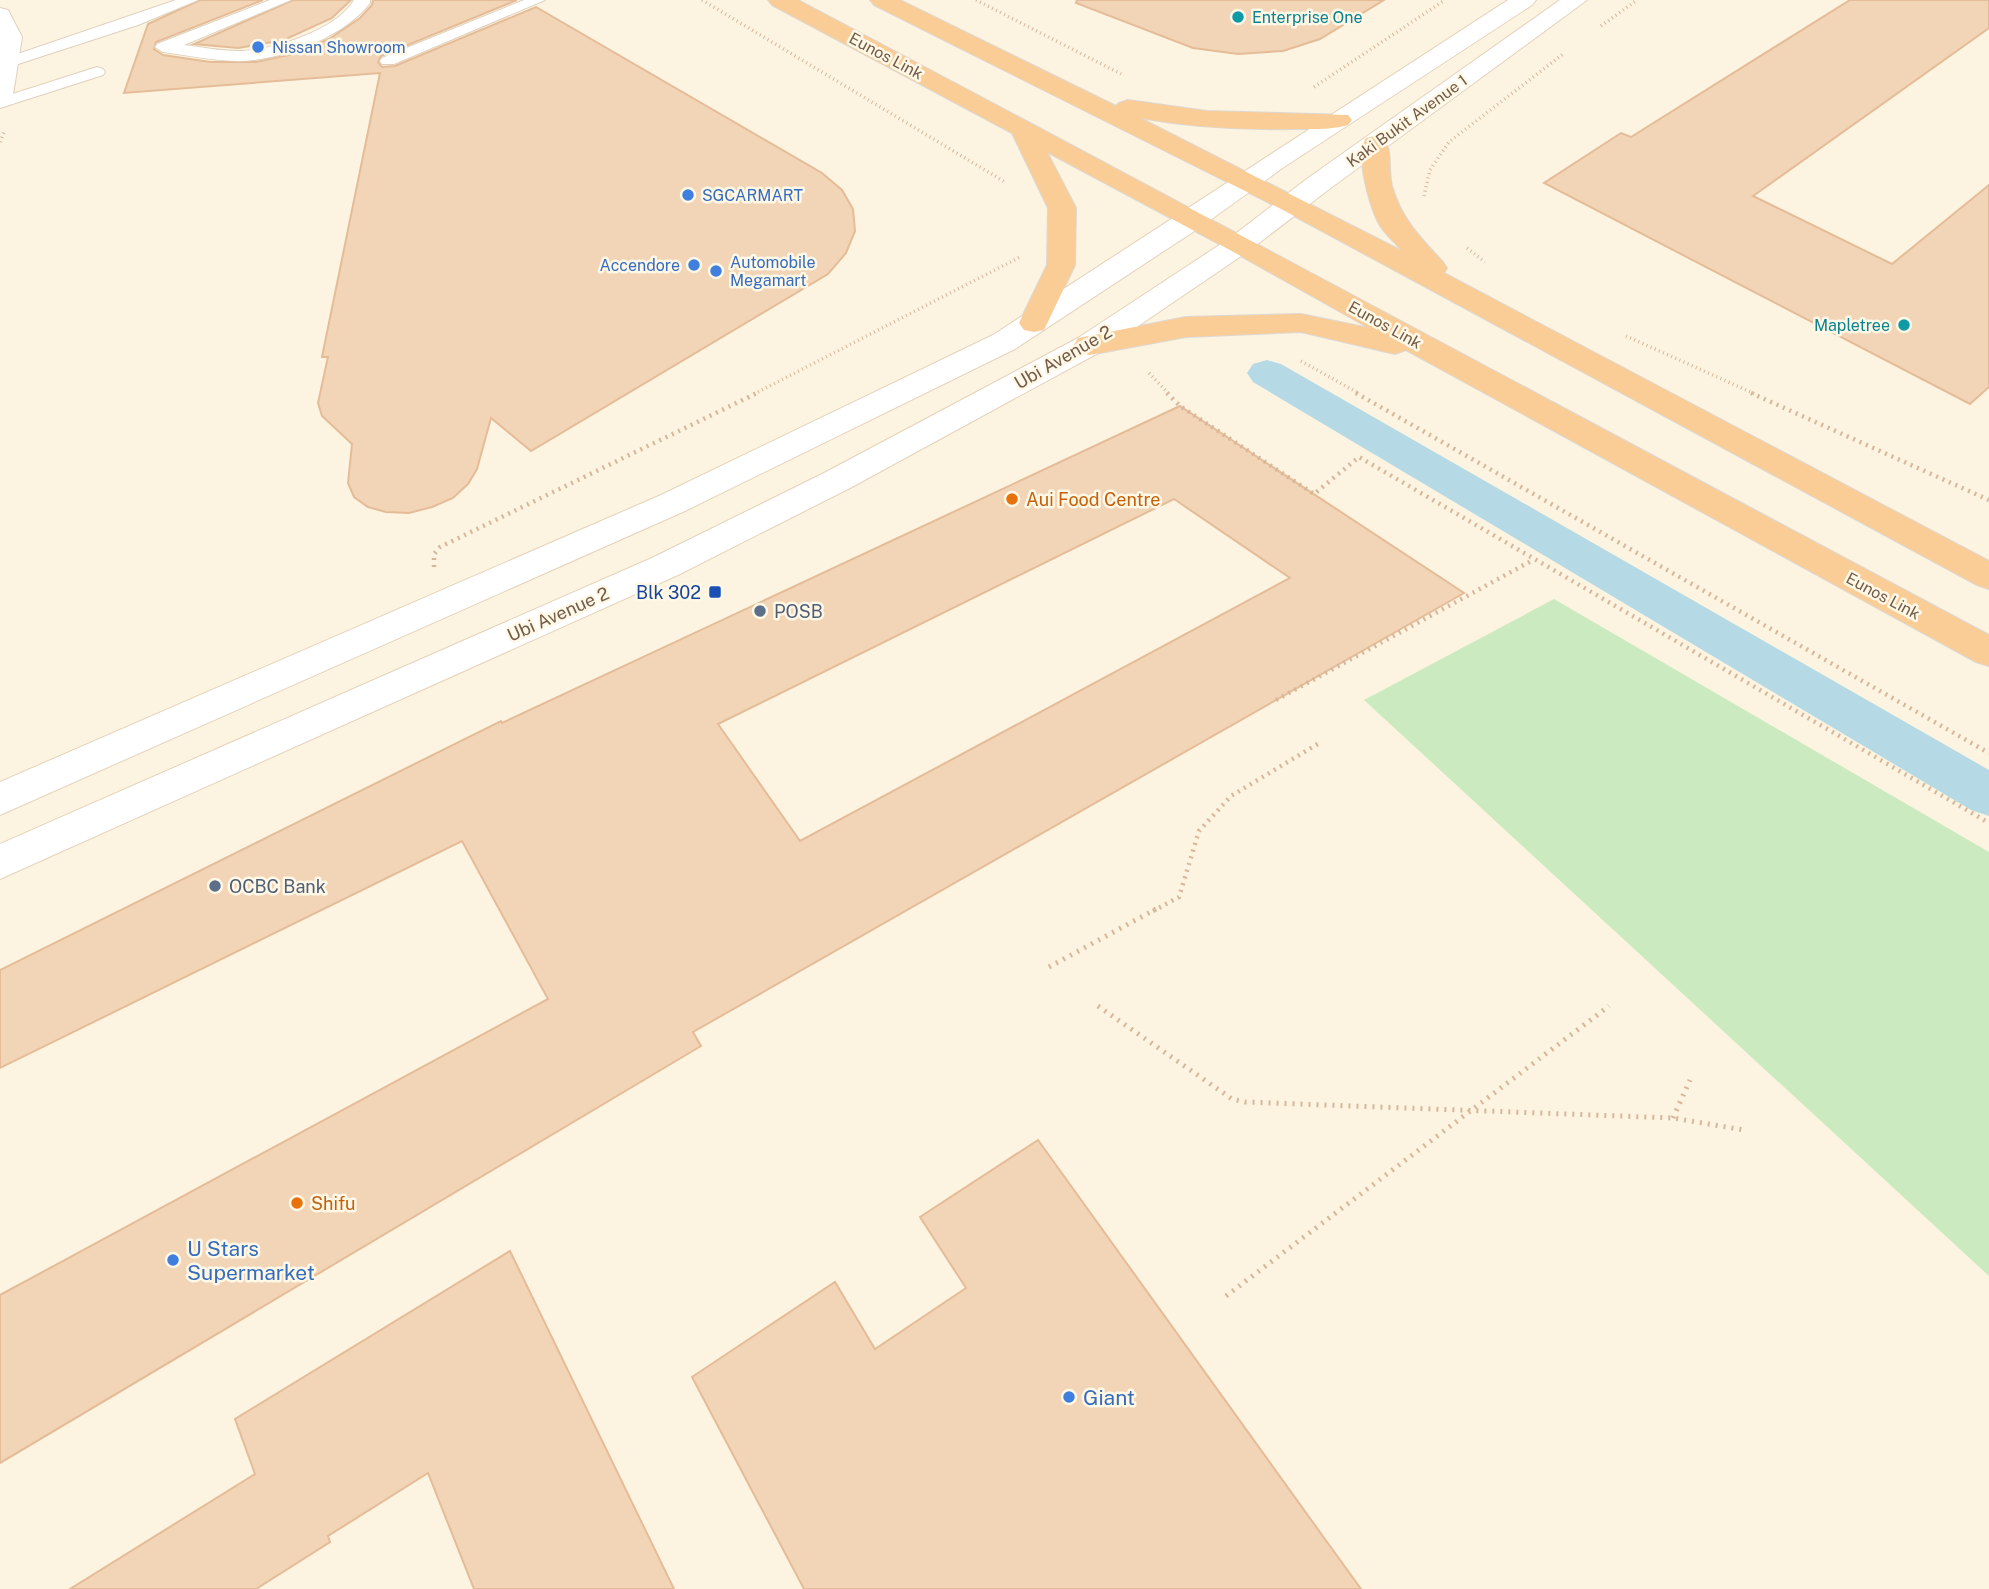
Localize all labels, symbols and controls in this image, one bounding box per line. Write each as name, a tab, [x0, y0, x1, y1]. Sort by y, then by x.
place label: Enterprise One	[1252, 8, 1363, 27]
marker: Enterprise One	[1230, 9, 1246, 25]
street label: Eunos Link	[846, 29, 926, 83]
place label: Nissan Showroom	[272, 38, 406, 57]
marker: Nissan Showroom	[250, 39, 266, 55]
street label: Kaki Bukit Avenue 1	[1343, 71, 1471, 171]
place label: SGCARMART	[702, 186, 803, 205]
marker: SGCARMART	[680, 187, 696, 203]
place label: Automobile Megamart	[730, 253, 816, 290]
place label: Accendore	[599, 256, 680, 275]
marker: Accendore	[686, 257, 702, 273]
marker: Automobile Megamart	[708, 263, 724, 279]
street label: Eunos Link	[1345, 297, 1425, 353]
place label: Mapletree	[1814, 316, 1890, 335]
marker: Mapletree	[1896, 317, 1912, 333]
street label: Ubi Avenue 2	[1011, 321, 1115, 393]
place label: Aui Food Centre	[1026, 489, 1161, 510]
marker: Aui Food Centre	[1004, 491, 1020, 507]
street label: Eunos Link	[1843, 569, 1923, 623]
street label: Ubi Avenue 2	[504, 582, 612, 646]
place label: Blk 302	[636, 582, 701, 603]
marker: Blk 302	[707, 584, 723, 600]
place label: POSB	[774, 601, 823, 622]
marker: POSB	[752, 603, 768, 619]
place label: OCBC Bank	[229, 876, 326, 897]
marker: OCBC Bank	[207, 878, 223, 894]
place label: Shifu	[311, 1193, 355, 1214]
marker: Shifu	[289, 1195, 305, 1211]
place label: U Stars Supermarket	[187, 1236, 315, 1285]
marker: U Stars Supermarket	[165, 1252, 181, 1268]
place label: Giant	[1083, 1385, 1135, 1410]
marker: Giant	[1061, 1389, 1077, 1405]

